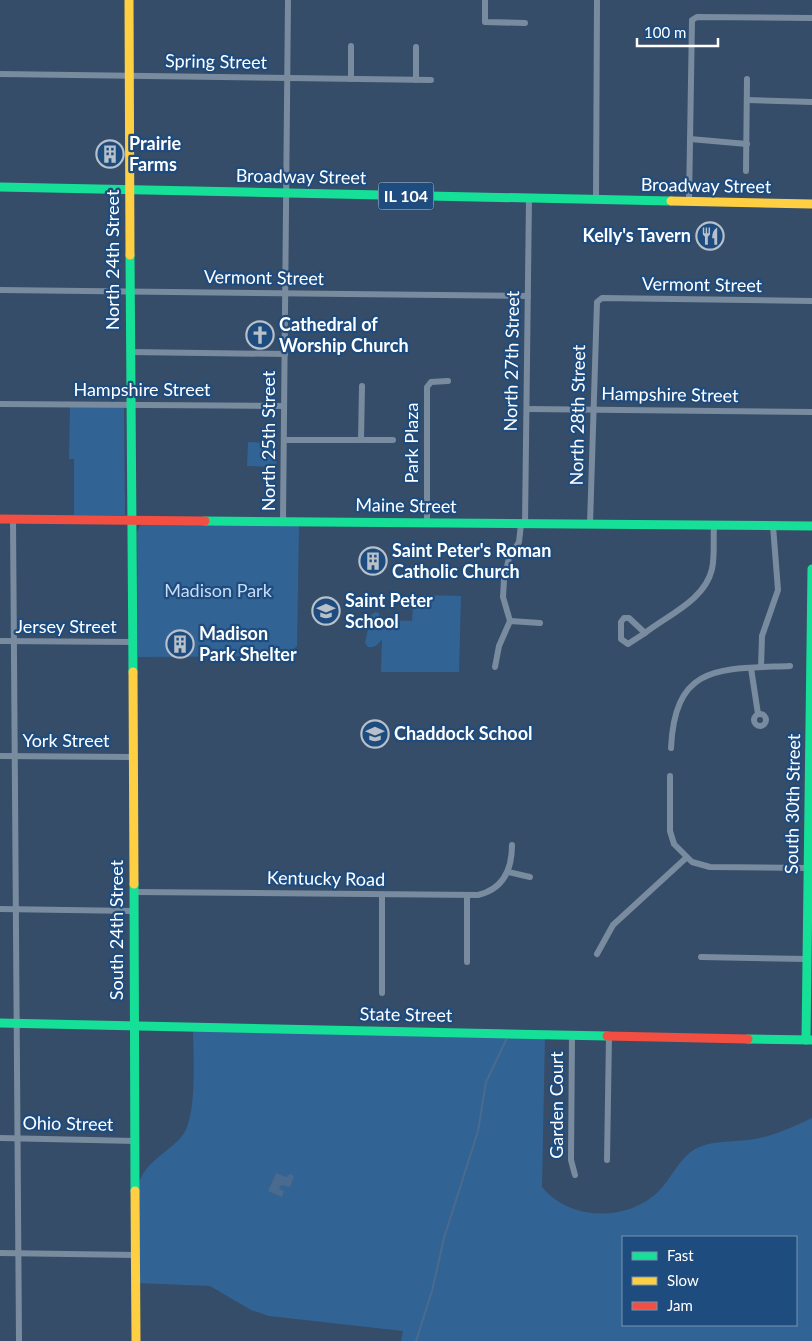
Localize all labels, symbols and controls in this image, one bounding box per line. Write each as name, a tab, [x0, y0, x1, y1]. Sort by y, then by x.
scale bar	[637, 15, 718, 47]
text: 100 m	[644, 23, 686, 41]
street label: Spring Street	[165, 49, 268, 73]
place label: Prairie Farms	[129, 132, 182, 175]
building icon: Prairie Farms	[95, 139, 125, 169]
street label: Broadway Street	[236, 164, 367, 188]
street label: Broadway Street	[641, 173, 772, 197]
road number: IL 104	[378, 182, 434, 210]
street label: North 24th Street	[101, 189, 123, 330]
restaurant icon: Kelly's Tavern	[695, 221, 725, 251]
place label: Kelly's Tavern	[583, 224, 691, 246]
street label: Vermont Street	[204, 265, 325, 289]
street label: Vermont Street	[642, 272, 763, 296]
street label: North 27th Street	[499, 290, 523, 432]
place label: Cathedral of Worship Church	[279, 313, 409, 356]
church icon: Cathedral of Worship Church	[245, 320, 275, 350]
street label: North 28th Street	[565, 344, 589, 486]
street label: North 25th Street	[257, 370, 279, 511]
street label: Hampshire Street	[73, 378, 211, 400]
street label: Hampshire Street	[601, 382, 739, 406]
street label: Park Plaza	[400, 403, 422, 483]
street label: Maine Street	[355, 493, 457, 517]
place label: Saint Peter's Roman Catholic Church	[392, 539, 551, 582]
building icon: Saint Peter's Roman Catholic Church	[358, 546, 388, 576]
park label: Madison Park	[164, 579, 273, 601]
place label: Saint Peter School	[345, 589, 433, 632]
school or university icon: Saint Peter School	[311, 596, 341, 626]
street label: Jersey Street	[15, 615, 117, 637]
place label: Madison Park Shelter	[199, 622, 297, 665]
building icon: Madison Park Shelter	[165, 629, 195, 659]
school or university icon: Chaddock School	[360, 719, 390, 749]
place label: Chaddock School	[394, 722, 532, 744]
street label: York Street	[22, 729, 110, 751]
street label: South 30th Street	[780, 733, 804, 874]
street label: South 24th Street	[105, 859, 127, 1000]
street label: Kentucky Road	[267, 866, 385, 890]
street label: State Street	[360, 1002, 453, 1026]
street label: Garden Court	[545, 1051, 567, 1159]
street label: Ohio Street	[22, 1111, 114, 1135]
legend	[622, 1236, 797, 1326]
text: Fast	[667, 1246, 694, 1264]
text: Slow	[667, 1271, 699, 1289]
text: Jam	[667, 1296, 693, 1314]

